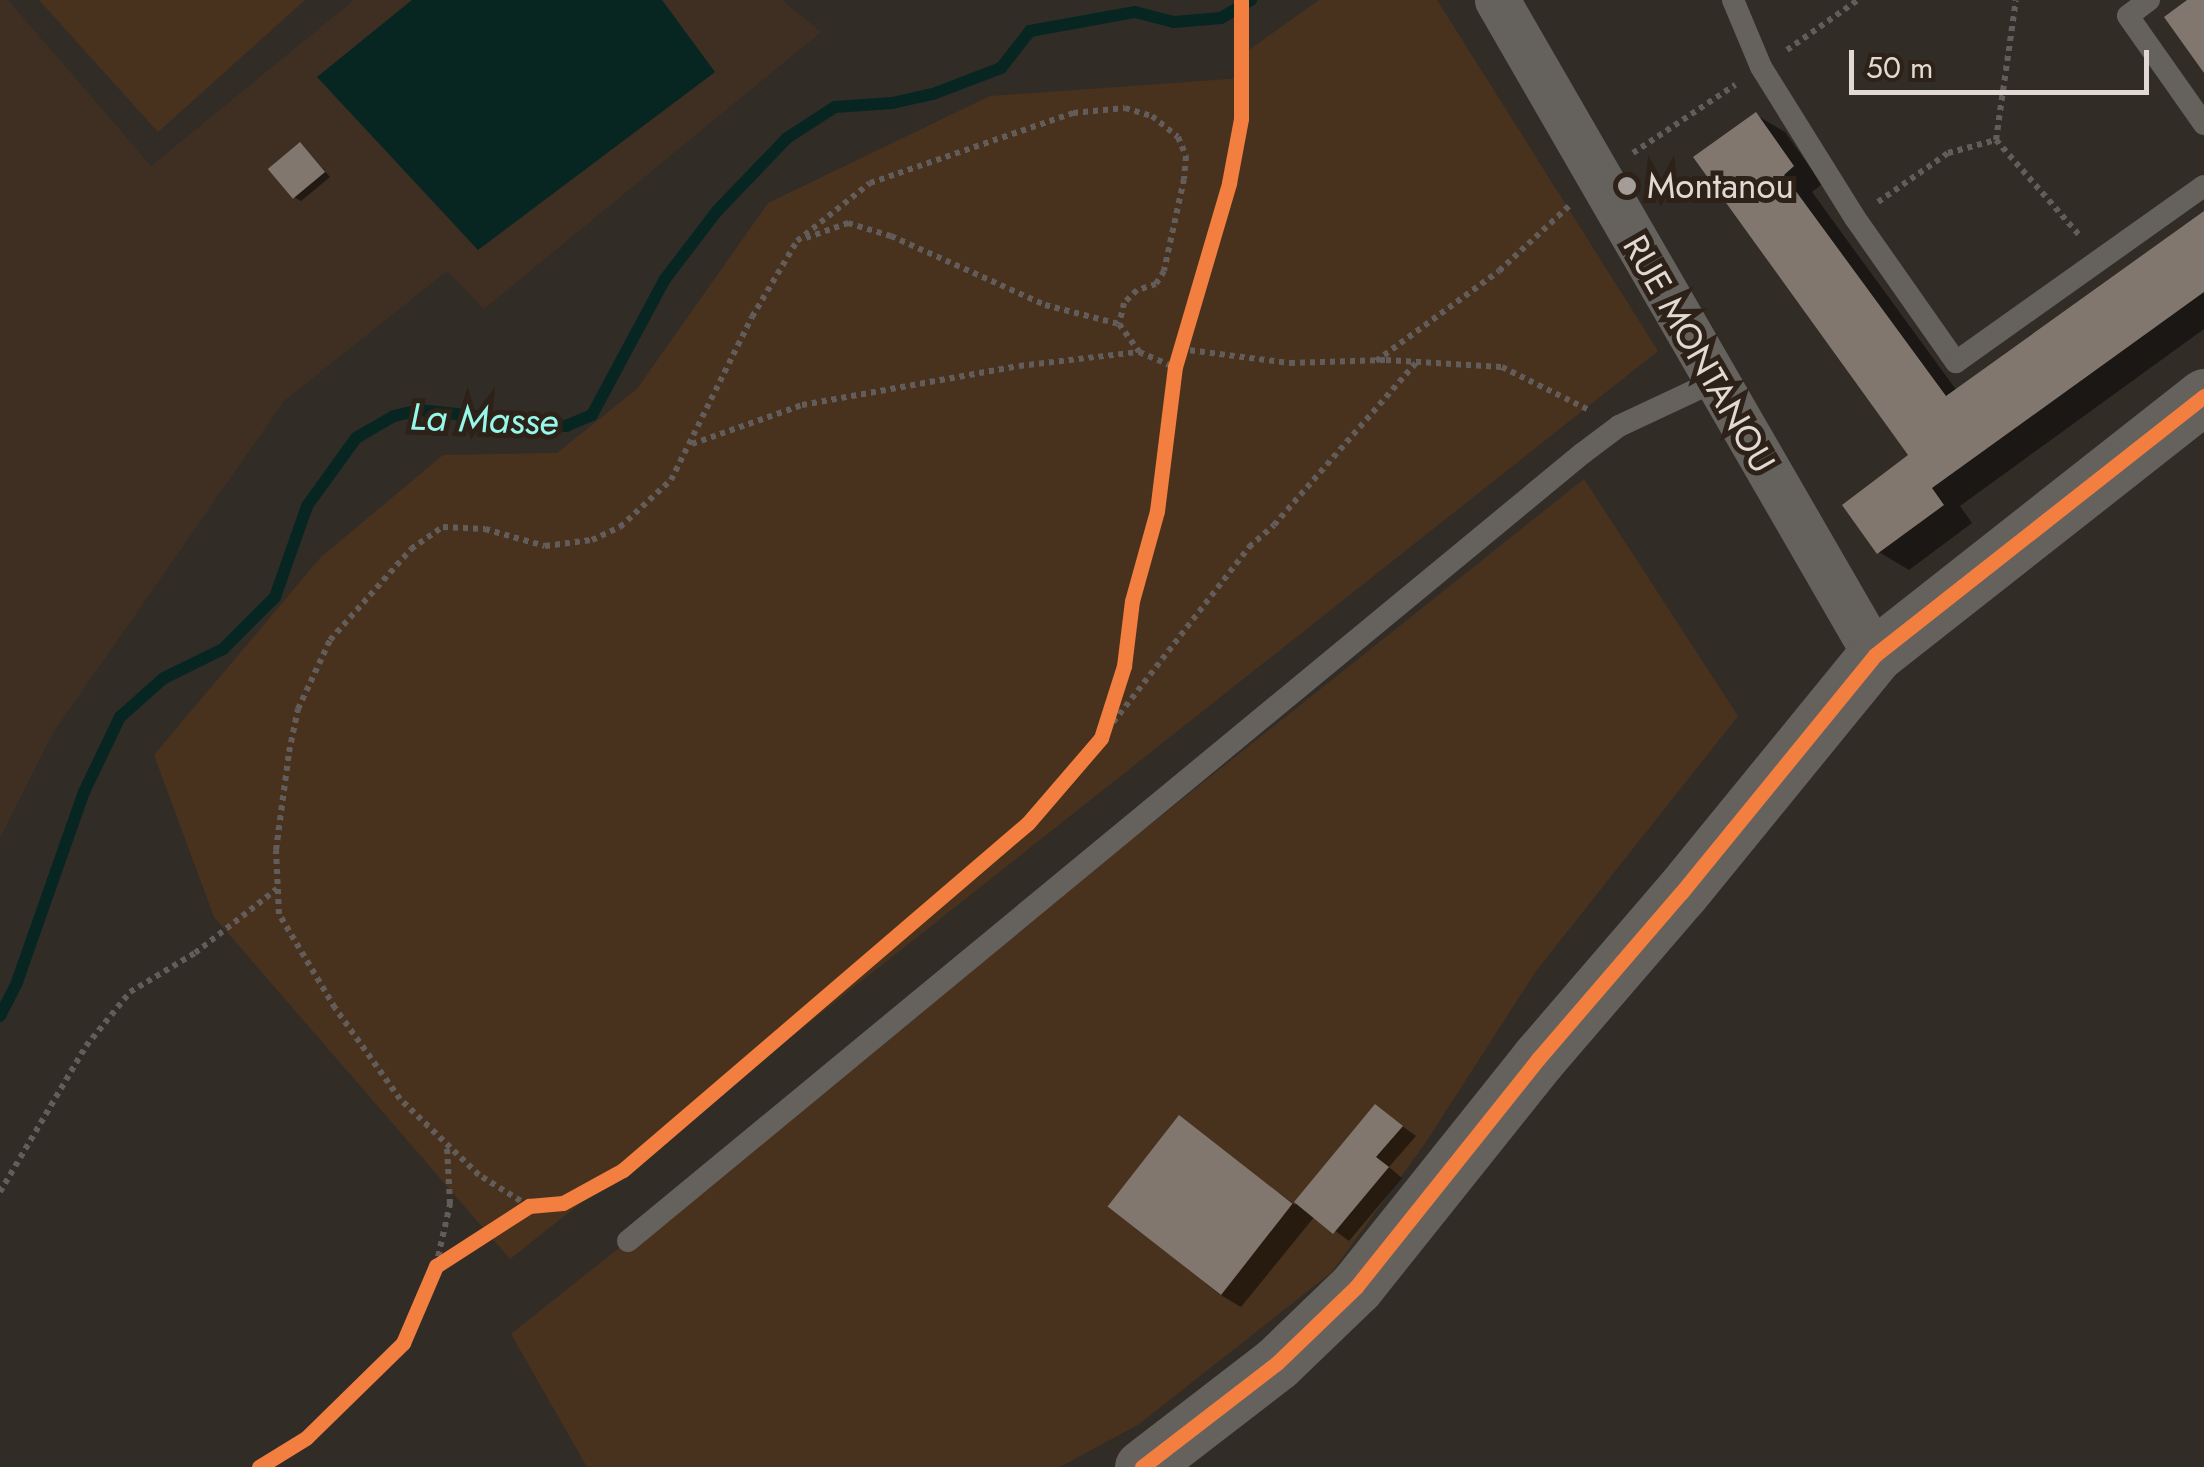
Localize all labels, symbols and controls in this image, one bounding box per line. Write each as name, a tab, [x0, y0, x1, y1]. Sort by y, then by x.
scale bar	[1854, 30, 2154, 92]
text: 50 m	[1866, 46, 1933, 89]
place label: Montanou	[1647, 165, 1794, 207]
marker: Montanou	[1616, 175, 1638, 197]
street label: RUE MONTANOU	[1614, 228, 1784, 480]
water label: La Masse	[409, 394, 559, 444]

